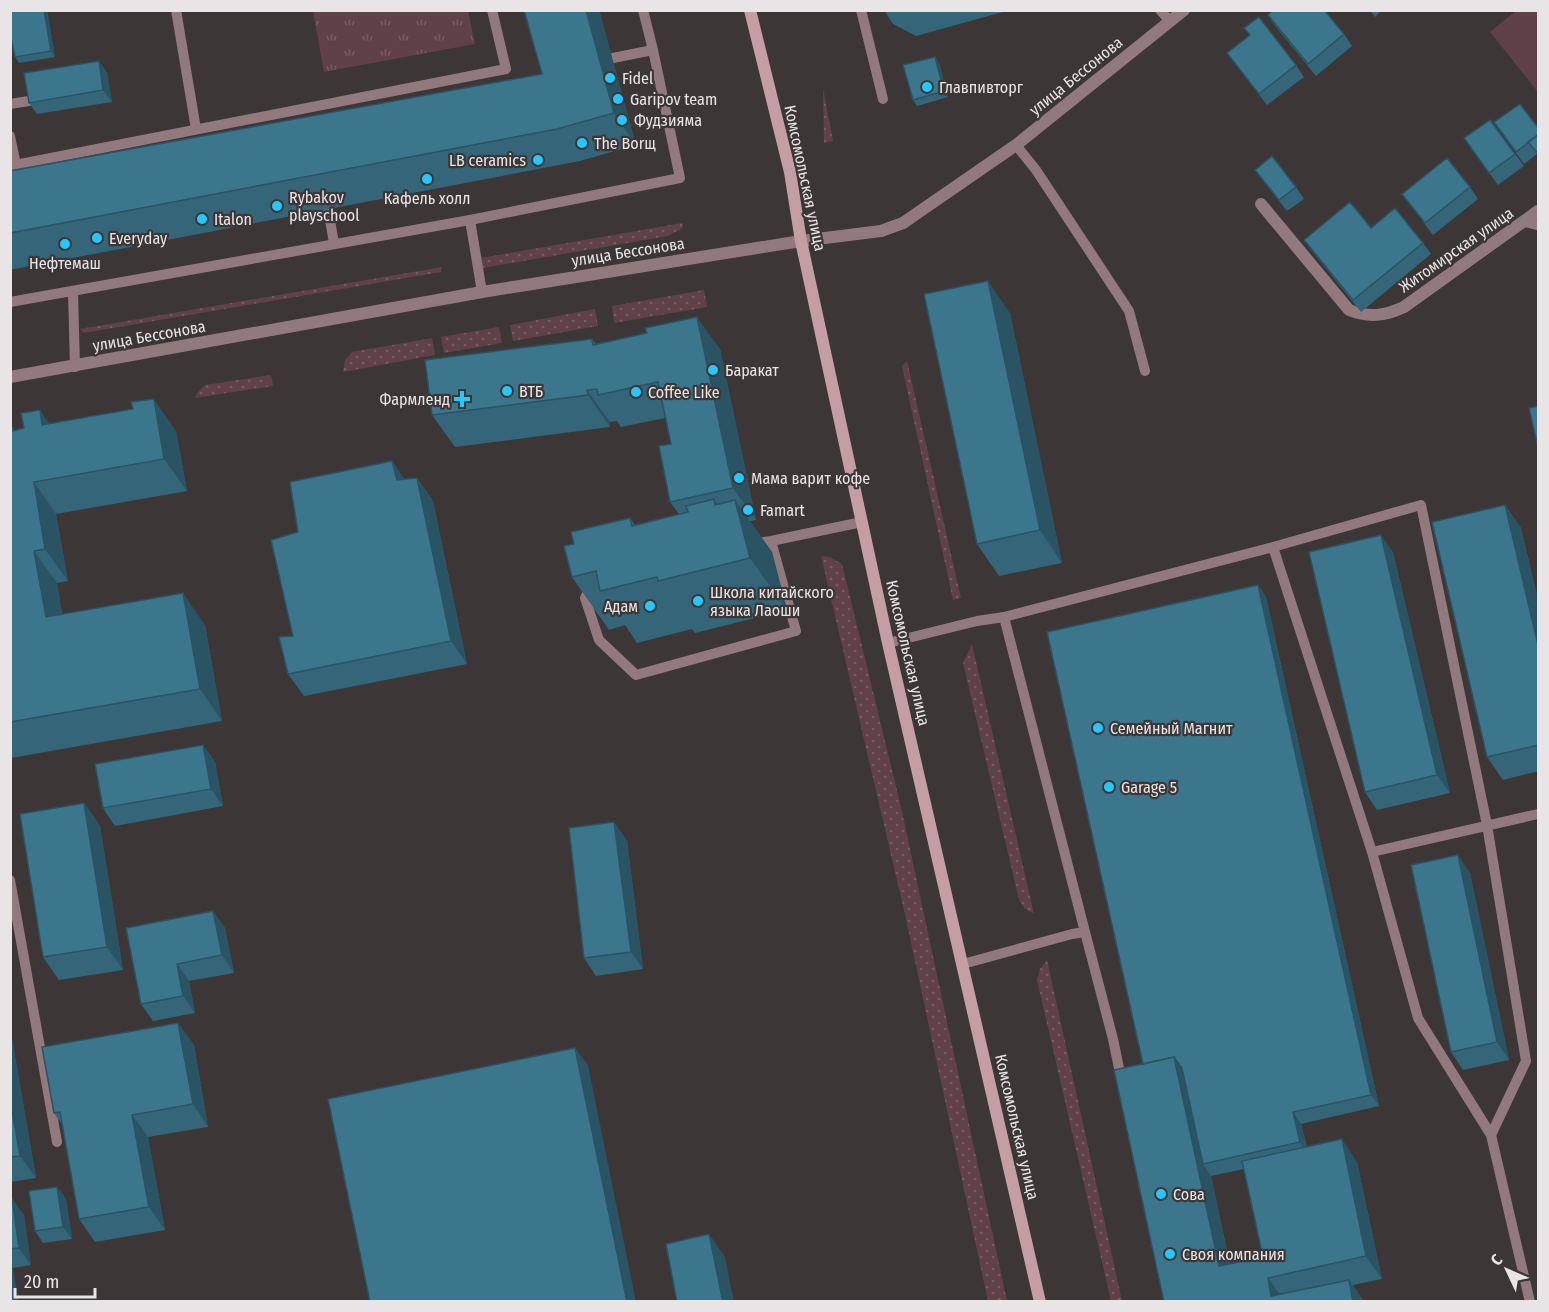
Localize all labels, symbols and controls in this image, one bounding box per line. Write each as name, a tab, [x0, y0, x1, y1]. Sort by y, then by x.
street label: улица Бессонова	[1026, 33, 1127, 119]
place label: Fidel	[622, 69, 653, 88]
marker: Fidel	[603, 71, 617, 85]
place label: Главпивторг	[939, 78, 1024, 97]
marker: Главпивторг	[920, 80, 934, 94]
place label: Garipov team	[630, 90, 717, 109]
marker: Garipov team	[611, 92, 625, 106]
street label: Комсомольская улица	[780, 103, 830, 253]
place label: Фудзияма	[634, 111, 702, 130]
marker: Фудзияма	[615, 113, 629, 127]
place label: The Borщ	[594, 134, 656, 153]
marker: The Borщ	[575, 136, 589, 150]
place label: LB ceramics	[449, 151, 526, 170]
marker: LB ceramics	[531, 153, 545, 167]
marker: Кафель холл	[420, 172, 434, 186]
place label: Rybakov playschool	[289, 188, 359, 225]
place label: Кафель холл	[384, 189, 470, 208]
marker: Rybakov playschool	[270, 199, 284, 213]
street label: Житомирская улица	[1395, 203, 1517, 297]
place label: Italon	[214, 210, 252, 229]
marker: Italon	[195, 212, 209, 226]
place label: Everyday	[109, 229, 168, 248]
marker: Everyday	[90, 231, 104, 245]
street label: улица Бессонова	[570, 234, 686, 270]
marker: Нефтемаш	[58, 237, 72, 251]
place label: Нефтемаш	[29, 254, 101, 273]
street label: улица Бессонова	[91, 317, 207, 355]
place label: Баракат	[725, 361, 779, 380]
marker: Баракат	[706, 363, 720, 377]
place label: ВТБ	[519, 382, 543, 401]
place label: Coffee Like	[648, 383, 720, 402]
marker: ВТБ	[500, 384, 514, 398]
marker: Coffee Like	[629, 385, 643, 399]
place label: Фармленд	[380, 390, 450, 409]
marker: Фармленд	[455, 392, 469, 406]
place label: Мама варит кофе	[751, 469, 870, 488]
marker: Мама варит кофе	[732, 471, 746, 485]
place label: Famart	[760, 501, 806, 520]
marker: Famart	[741, 503, 755, 517]
street label: Комсомольская улица	[882, 578, 934, 728]
place label: Школа китайского языка Лаоши	[710, 583, 834, 620]
marker: Школа китайского языка Лаоши	[691, 594, 705, 608]
place label: Адам	[604, 597, 638, 616]
marker: Адам	[643, 599, 657, 613]
place label: Семейный Магнит	[1110, 719, 1233, 738]
marker: Семейный Магнит	[1091, 721, 1105, 735]
place label: Garage 5	[1121, 778, 1177, 797]
marker: Garage 5	[1102, 780, 1116, 794]
street label: Комсомольская улица	[991, 1052, 1043, 1202]
place label: Сова	[1173, 1185, 1205, 1204]
marker: Сова	[1154, 1187, 1168, 1201]
north arrow	[1477, 1240, 1537, 1300]
place label: Своя компания	[1182, 1245, 1285, 1264]
marker: Своя компания	[1163, 1247, 1177, 1261]
text: С	[1487, 1250, 1507, 1270]
scale bar	[15, 1261, 94, 1299]
text: 20 m	[24, 1271, 59, 1293]

